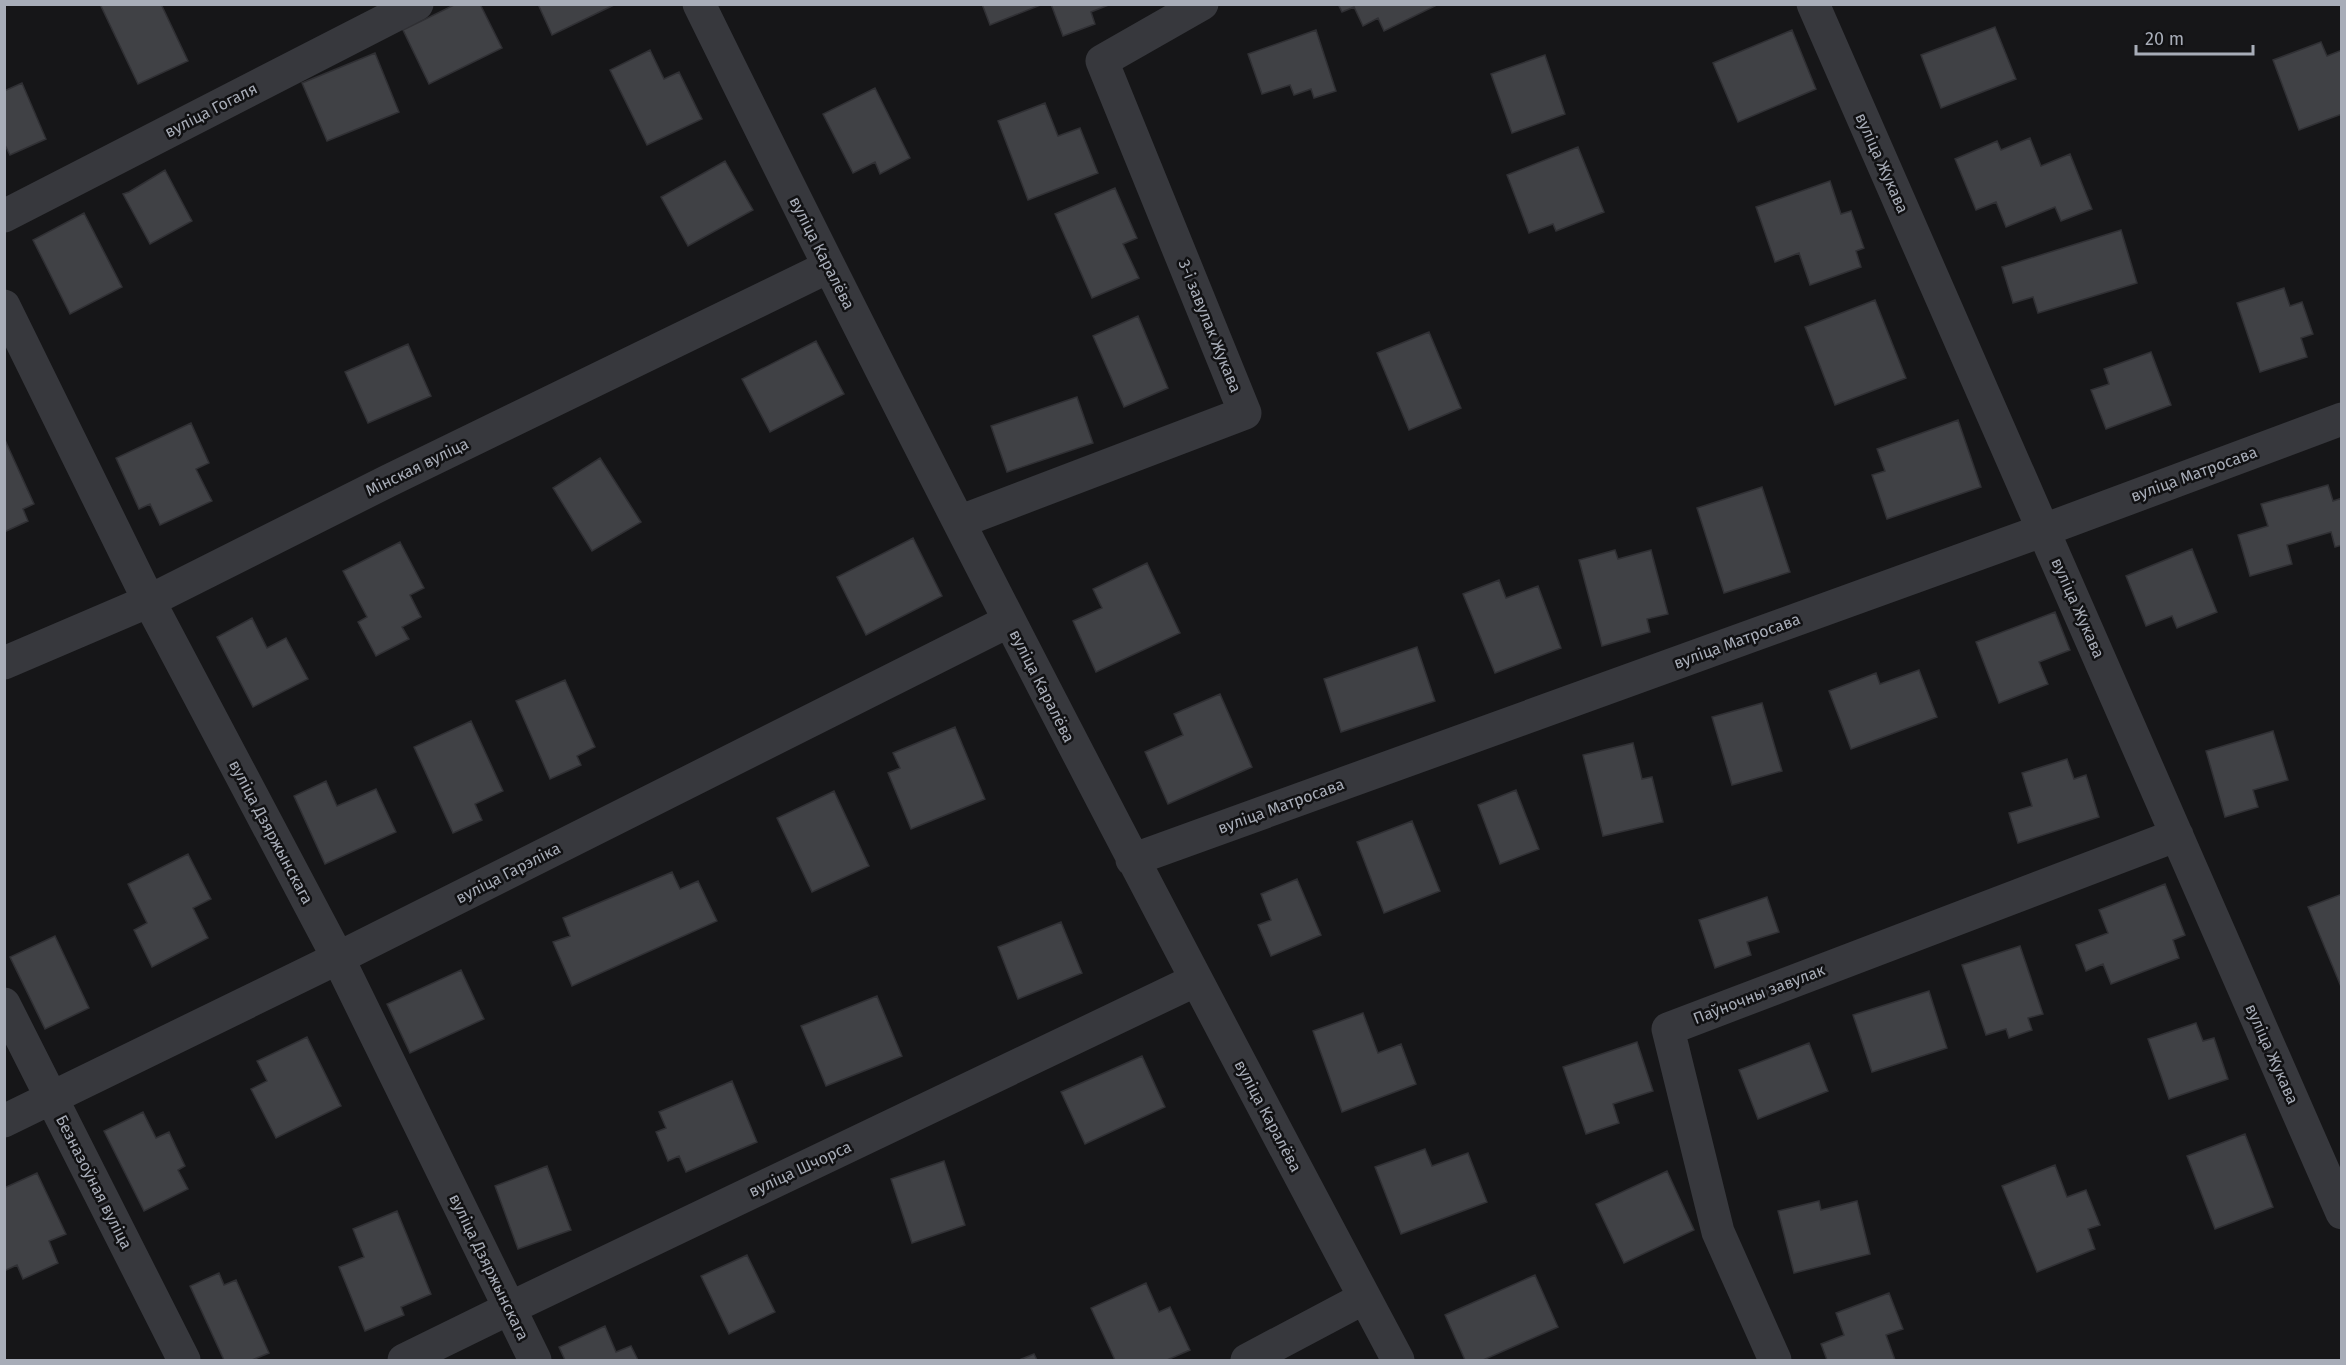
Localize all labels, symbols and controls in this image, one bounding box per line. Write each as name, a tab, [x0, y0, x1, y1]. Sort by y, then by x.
scale bar	[2136, 18, 2253, 56]
text: 20 m	[2145, 28, 2184, 50]
street label: вуліца Гогаля	[162, 79, 260, 141]
street label: вуліца Жукава	[1851, 110, 1913, 216]
street label: вуліца Каралёва	[785, 193, 859, 313]
street label: 3-і завулак Жукава	[1175, 257, 1245, 395]
street label: Мінская вуліца	[362, 434, 472, 500]
street label: вуліца Матросава	[2128, 442, 2260, 506]
street label: вуліца Жукава	[2047, 555, 2109, 661]
street label: вуліца Матросава	[1671, 609, 1803, 673]
street label: вуліца Каралёва	[1005, 626, 1079, 746]
street label: вуліца Дзяржынскага	[225, 757, 317, 907]
street label: вуліца Матросава	[1215, 774, 1347, 838]
street label: вуліца Гарэліка	[452, 838, 564, 908]
street label: Паўночны завулак	[1690, 960, 1828, 1028]
street label: вуліца Жукава	[2241, 1001, 2303, 1107]
street label: вуліца Каралёва	[1230, 1057, 1306, 1175]
street label: Безназоўная вуліца	[52, 1112, 136, 1252]
street label: вуліца Шчорса	[746, 1137, 854, 1201]
street label: вуліца Дзяржынскага	[445, 1191, 533, 1343]

